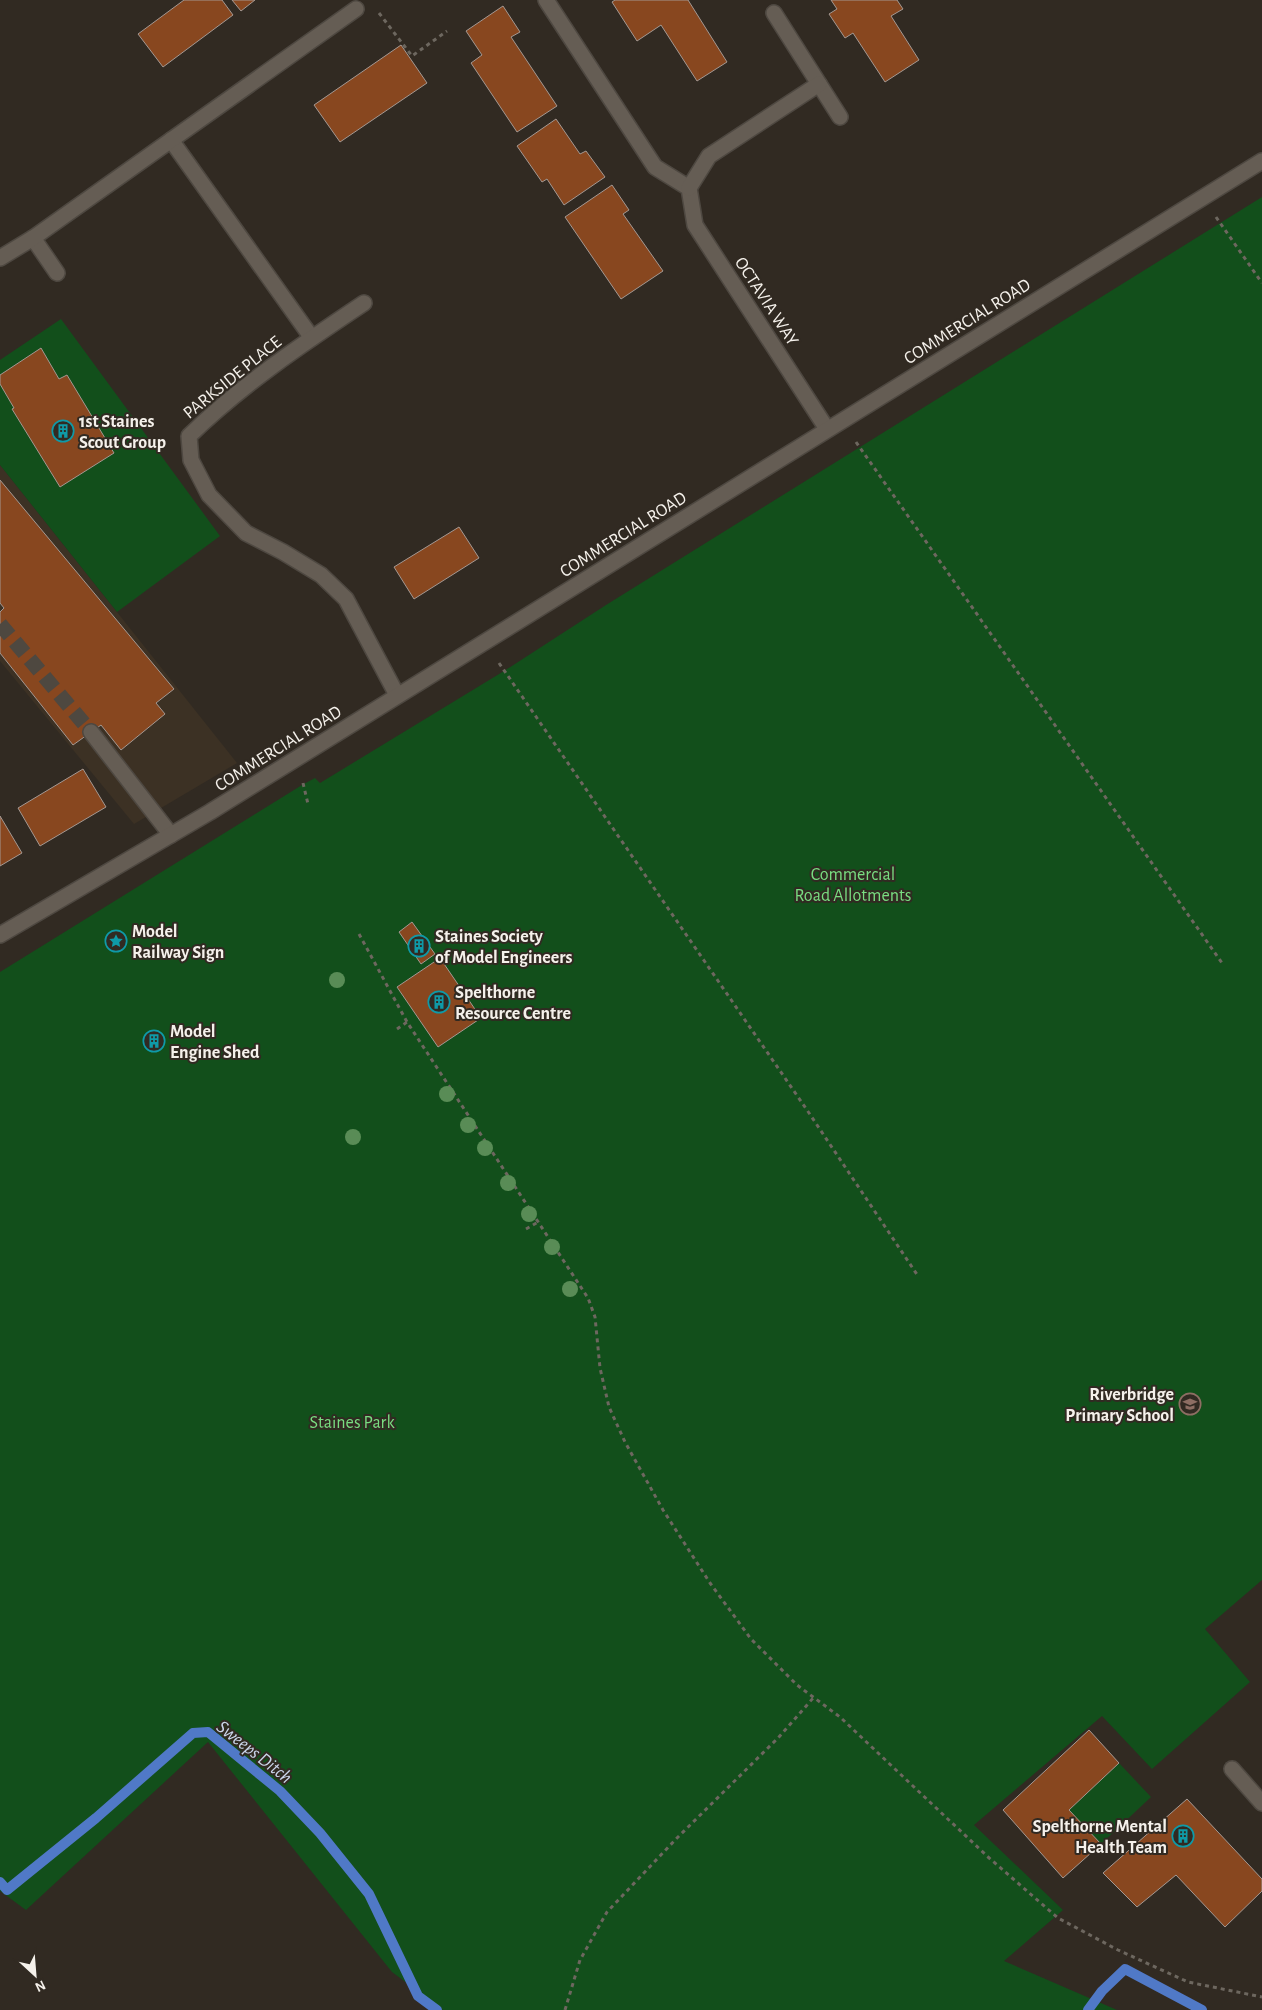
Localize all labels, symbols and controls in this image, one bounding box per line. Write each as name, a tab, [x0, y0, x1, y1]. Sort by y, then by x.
street label: OCTAVIA WAY	[731, 254, 802, 350]
street label: COMMERCIAL ROAD	[901, 276, 1034, 368]
street label: PARKSIDE PLACE	[180, 333, 285, 423]
place label: 1st Staines Scout Group	[79, 413, 166, 452]
building icon: 1st Staines Scout Group	[51, 419, 75, 443]
street label: COMMERCIAL ROAD	[557, 489, 690, 581]
street label: COMMERCIAL ROAD	[212, 703, 345, 795]
park label: Commercial Road Allotments	[794, 866, 912, 905]
place label: Model Railway Sign	[132, 923, 224, 962]
place label: Staines Society of Model Engineers	[435, 928, 572, 967]
place icon: Model Railway Sign	[104, 929, 128, 953]
building icon: Staines Society of Model Engineers	[407, 934, 431, 958]
place label: Spelthorne Resource Centre	[455, 984, 571, 1023]
building icon: Spelthorne Resource Centre	[427, 990, 451, 1014]
place label: Model Engine Shed	[170, 1023, 260, 1062]
building icon: Model Engine Shed	[142, 1029, 166, 1053]
place label: Riverbridge Primary School	[1065, 1386, 1174, 1425]
school or university icon: Riverbridge Primary School	[1178, 1392, 1202, 1416]
park label: Staines Park	[309, 1414, 395, 1432]
water label: Sweeps Ditch	[213, 1717, 295, 1787]
place label: Spelthorne Mental Health Team	[1033, 1818, 1167, 1857]
building icon: Spelthorne Mental Health Team	[1171, 1824, 1195, 1848]
north arrow	[10, 1950, 60, 2000]
text: N	[33, 1977, 48, 1994]

